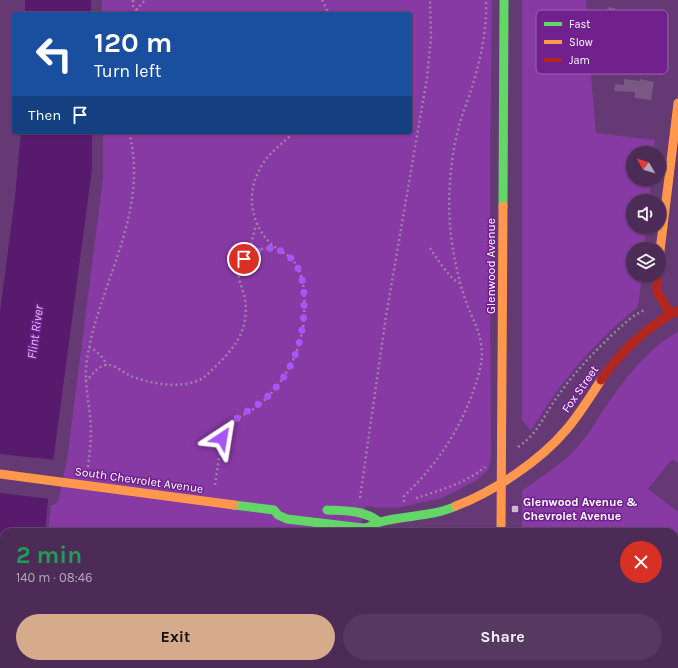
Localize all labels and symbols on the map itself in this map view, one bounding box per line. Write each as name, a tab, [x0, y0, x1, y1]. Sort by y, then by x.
legend	[536, 10, 668, 74]
text: Fast	[569, 18, 590, 31]
text: Slow	[569, 36, 593, 49]
text: Jam	[569, 54, 590, 67]
north arrow	[626, 146, 666, 186]
street label: Glenwood Avenue	[484, 218, 498, 314]
pin	[227, 242, 261, 276]
water label: Flint River	[24, 304, 46, 360]
street label: Fox Street	[559, 362, 602, 415]
position arrow	[201, 417, 243, 459]
street label: South Chevrolet Avenue	[74, 464, 204, 496]
place label: Glenwood Avenue & Chevrolet Avenue	[523, 495, 638, 523]
marker: Glenwood Avenue & Chevrolet Avenue	[510, 504, 520, 514]

